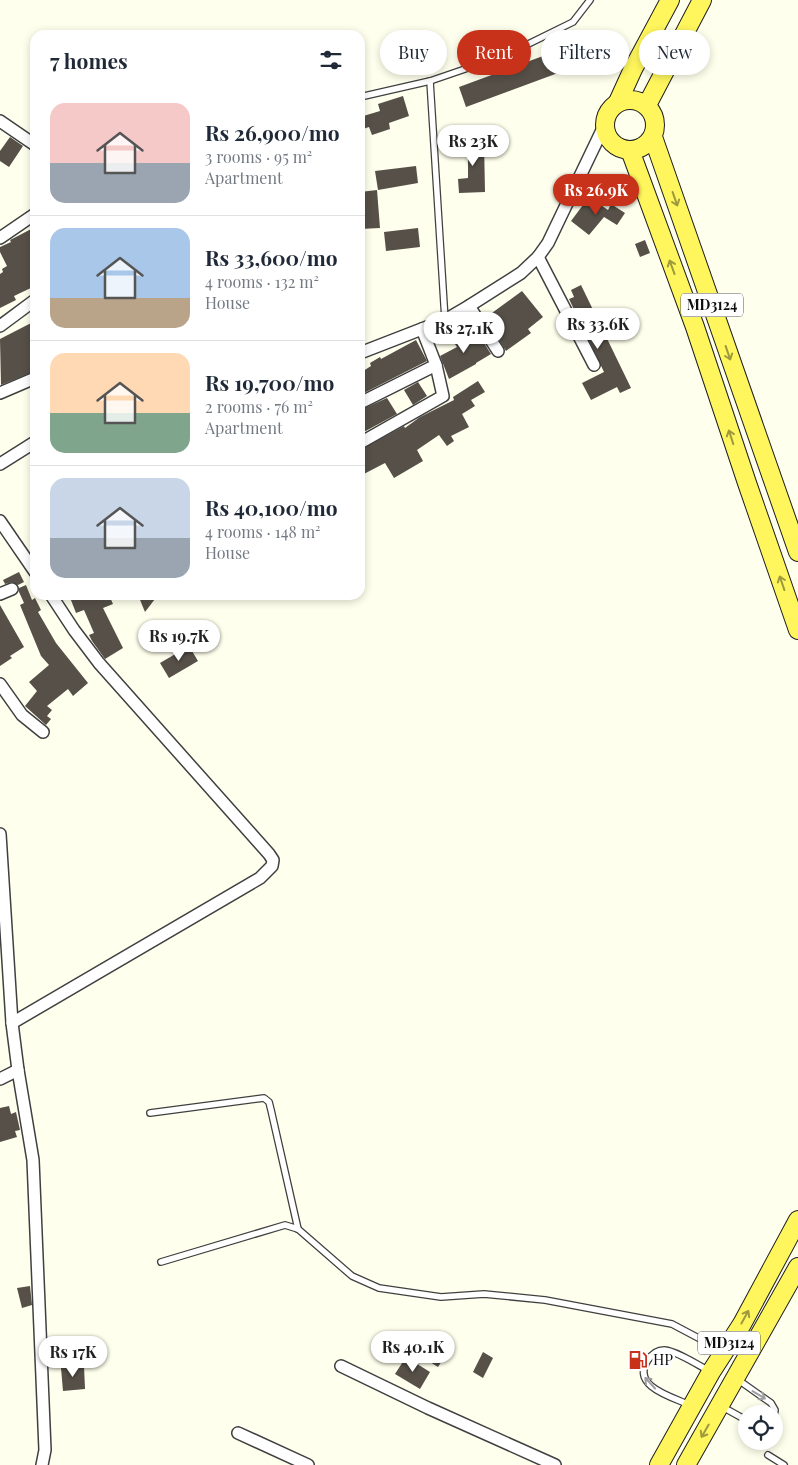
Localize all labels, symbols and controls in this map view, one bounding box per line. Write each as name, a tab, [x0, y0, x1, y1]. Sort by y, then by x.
chip: Buy	[380, 30, 447, 75]
chip: Rent	[457, 30, 531, 75]
chip: Filters	[541, 30, 629, 75]
chip: New	[639, 30, 710, 75]
text: 7 homes	[50, 46, 128, 74]
icon: filters	[317, 46, 345, 74]
text: Rs 26,900/mo	[205, 118, 340, 146]
icon: home	[90, 123, 150, 183]
pin: Rs 23K	[432, 124, 514, 167]
text: Rs 23K	[448, 130, 498, 151]
text: 3 rooms · 95 m²	[205, 146, 312, 167]
text: Apartment	[205, 167, 283, 188]
pin: Rs 26.9K	[544, 174, 648, 216]
text: Rs 26.9K	[564, 179, 628, 200]
one-way arrow	[671, 191, 680, 206]
text: Rs 33,600/mo	[205, 243, 338, 271]
icon: home	[90, 248, 150, 308]
one-way arrow	[667, 260, 676, 275]
text: 4 rooms · 132 m²	[205, 271, 319, 292]
text: House	[205, 292, 250, 313]
road number: MD3124	[681, 294, 743, 316]
pin: Rs 33.6K	[546, 308, 650, 350]
pin: Rs 27.1K	[412, 312, 516, 354]
text: Rs 33.6K	[567, 313, 629, 334]
text: Rs 27.1K	[435, 317, 494, 338]
one-way arrow	[724, 344, 733, 360]
text: Rs 19,700/mo	[205, 368, 334, 396]
icon: home	[90, 373, 150, 433]
text: 2 rooms · 76 m²	[205, 396, 313, 417]
text: Apartment	[205, 417, 283, 438]
one-way arrow	[726, 430, 735, 445]
text: Rs 40,100/mo	[205, 493, 338, 521]
icon: home	[90, 498, 150, 558]
text: 4 rooms · 148 m²	[205, 521, 321, 542]
text: House	[205, 542, 250, 563]
one-way arrow	[777, 576, 786, 592]
pin: Rs 19.7K	[127, 620, 231, 662]
text: Rs 19.7K	[149, 625, 209, 646]
one-way arrow	[741, 1310, 751, 1325]
pin: Rs 40.1K	[361, 1330, 465, 1373]
road number: MD3124	[698, 1332, 760, 1355]
pin: Rs 17K	[32, 1336, 114, 1378]
text: Rs 40.1K	[382, 1336, 444, 1357]
text: Rs 17K	[49, 1341, 97, 1362]
fuel station icon: HP	[627, 1349, 649, 1371]
place label: HP	[653, 1349, 673, 1369]
one-way arrow	[644, 1377, 656, 1389]
one-way arrow	[751, 1390, 765, 1400]
map controls	[738, 1405, 783, 1450]
button: locate	[738, 1405, 783, 1450]
one-way arrow	[699, 1424, 709, 1438]

